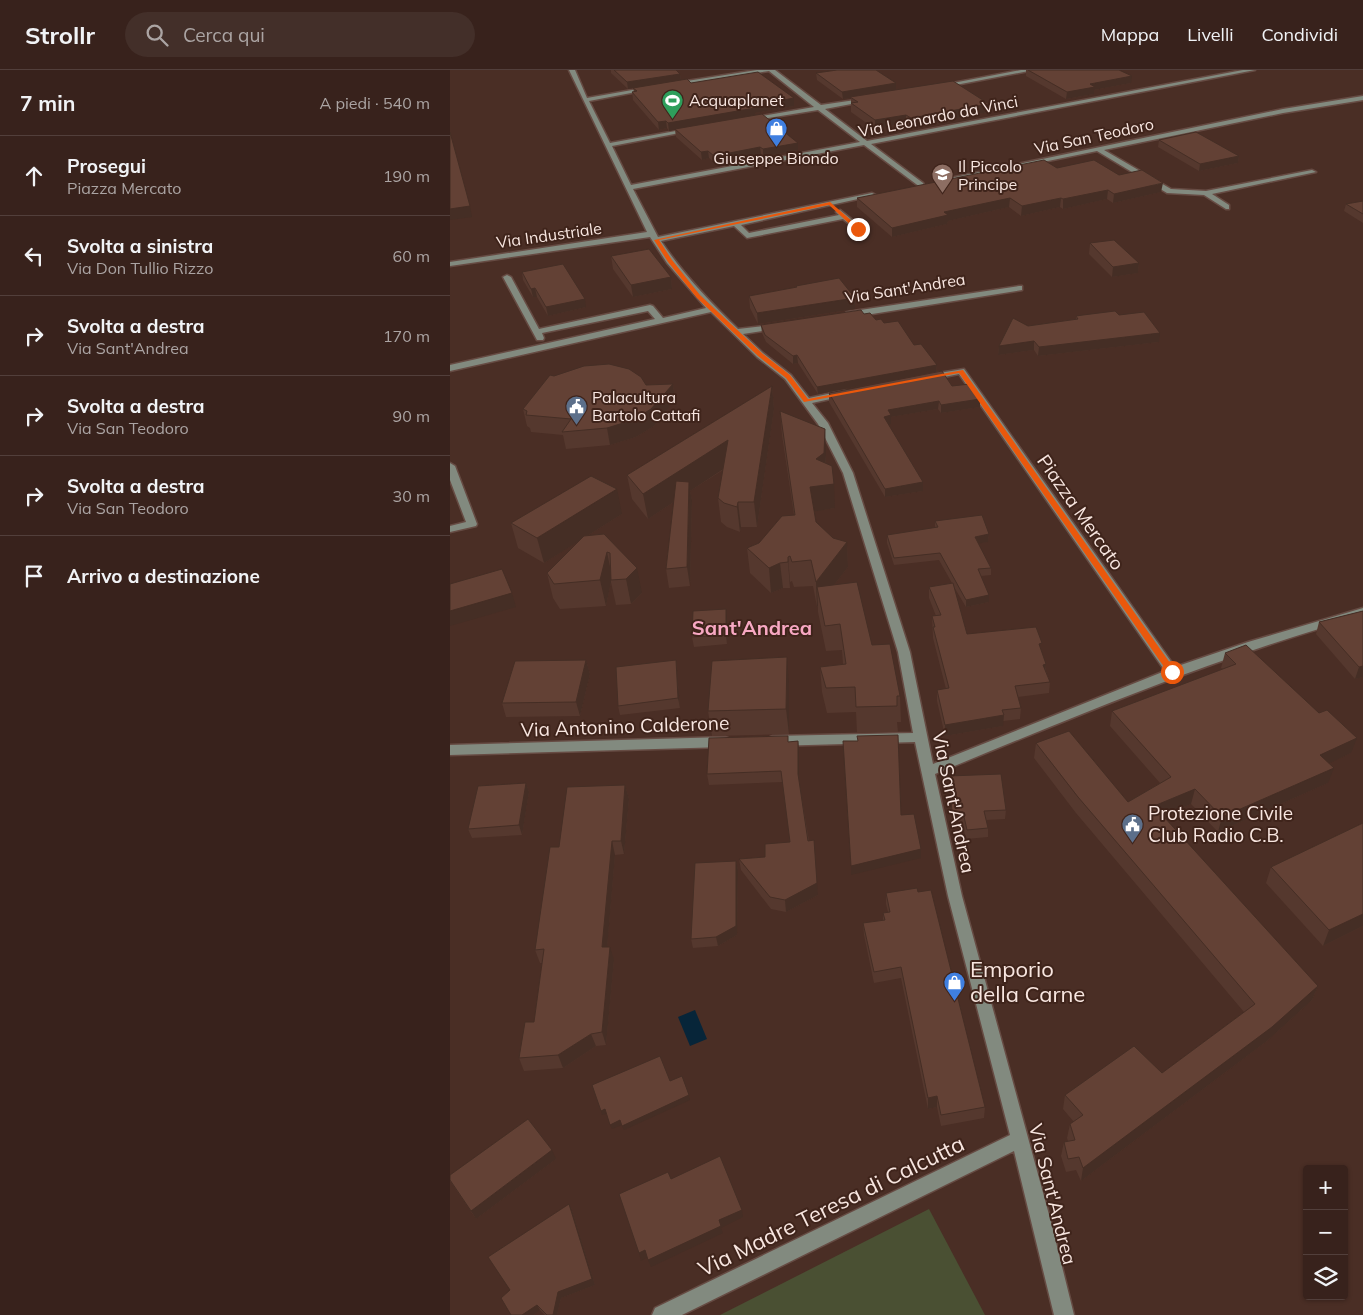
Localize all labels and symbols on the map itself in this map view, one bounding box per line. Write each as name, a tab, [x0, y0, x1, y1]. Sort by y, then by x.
sports icon: Acquaplanet	[661, 88, 685, 119]
place label: Acquaplanet	[689, 90, 784, 110]
street label: Via Leonardo da Vinci	[856, 91, 1020, 141]
street label: Via San Teodoro	[1032, 114, 1156, 158]
shop icon: Giuseppe Biondo	[764, 117, 788, 148]
place label: Giuseppe Biondo	[713, 148, 839, 168]
place label: Il Piccolo Principe	[958, 156, 1022, 194]
school or university icon: Il Piccolo Principe	[930, 163, 954, 194]
street label: Via Industriale	[495, 218, 603, 252]
route end	[847, 218, 870, 241]
street label: Via Sant'Andrea	[843, 269, 967, 307]
place label: Palacultura Bartolo Cattafi	[592, 387, 701, 425]
public building icon: Palacultura Bartolo Cattafi	[564, 394, 588, 425]
street label: Piazza Mercato	[1032, 449, 1130, 575]
district label: Sant'Andrea	[692, 615, 812, 640]
route start	[1161, 661, 1184, 684]
street label: Via Antonino Calderone	[520, 710, 730, 742]
street label: Via Sant'Andrea	[927, 729, 981, 875]
place label: Protezione Civile Club Radio C.B.	[1148, 801, 1293, 847]
public building icon: Protezione Civile Club Radio C.B.	[1120, 812, 1144, 843]
place label: Emporio della Carne	[970, 955, 1085, 1008]
shop icon: Emporio della Carne	[942, 970, 966, 1001]
street label: Via Sant'Andrea	[1024, 1121, 1082, 1267]
street label: Via Madre Teresa di Calcutta	[693, 1129, 969, 1283]

